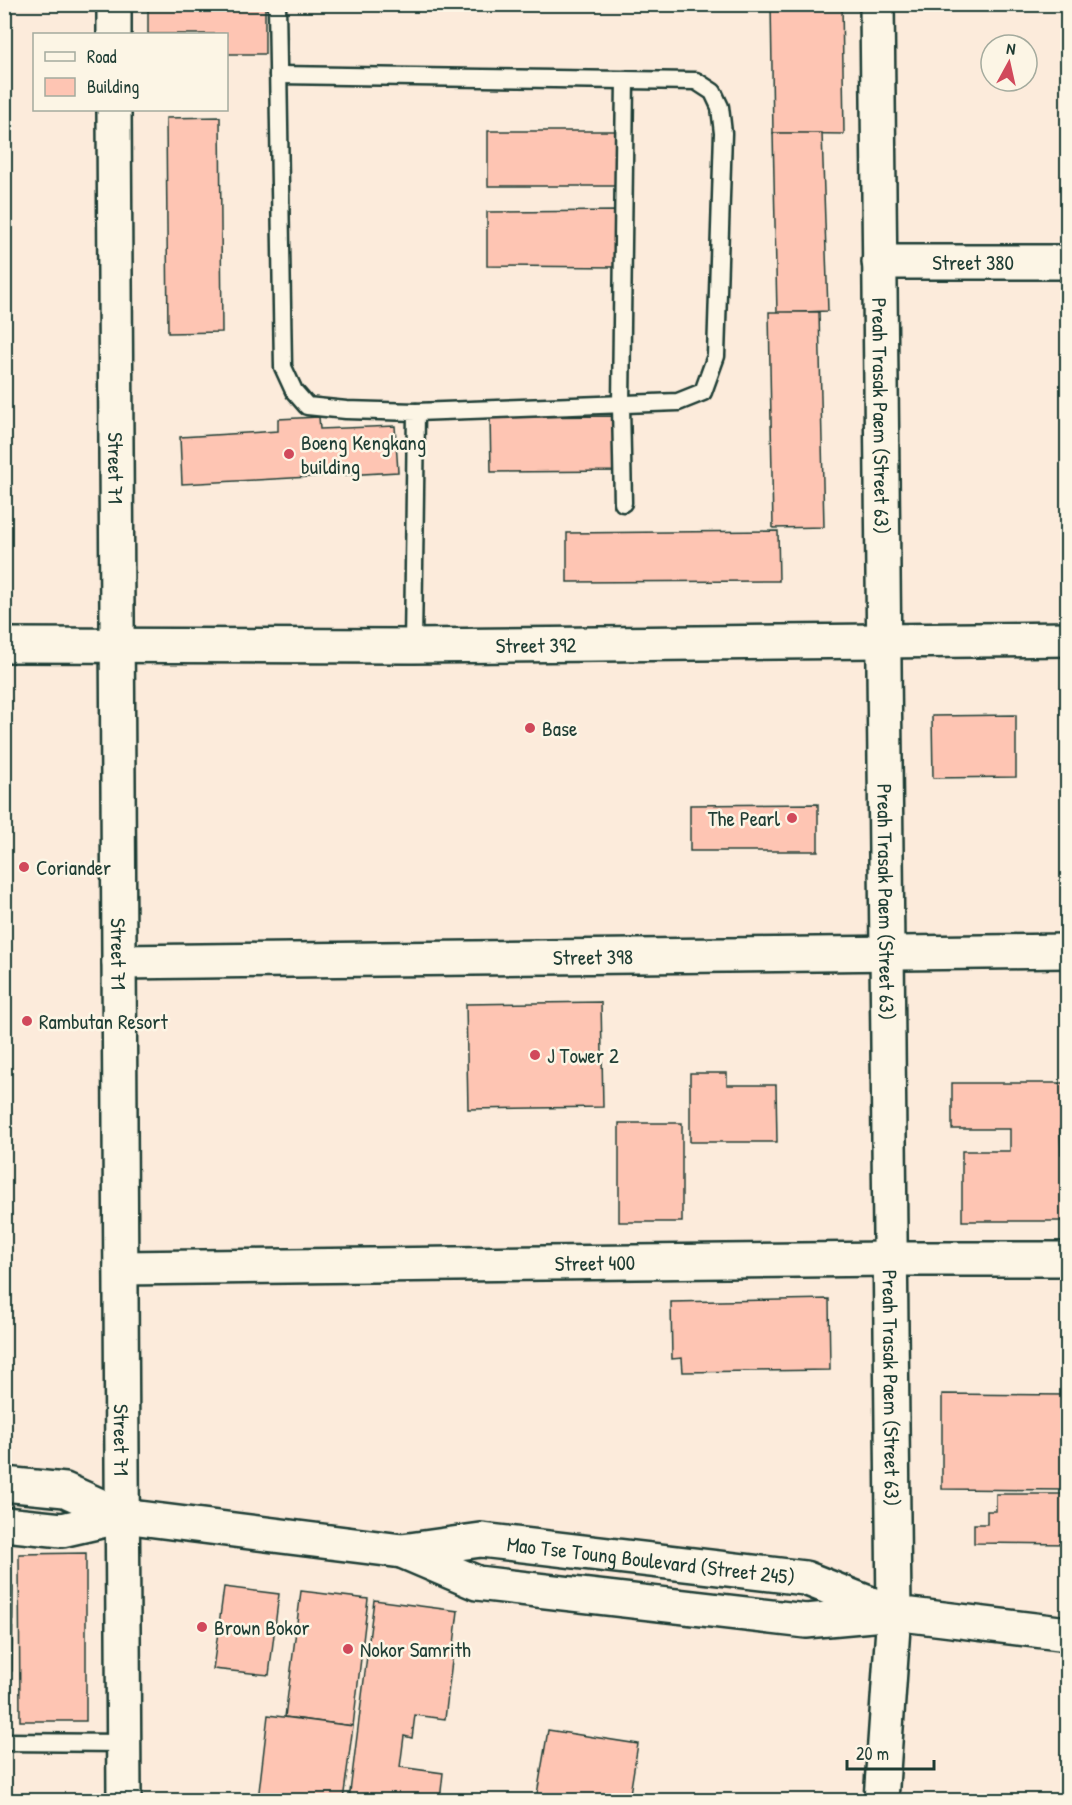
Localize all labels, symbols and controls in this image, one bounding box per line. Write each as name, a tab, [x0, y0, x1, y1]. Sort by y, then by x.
legend	[33, 33, 228, 111]
north arrow	[979, 33, 1039, 93]
text: N	[1005, 37, 1017, 60]
text: Road	[87, 44, 117, 69]
text: Building	[87, 74, 139, 99]
street label: Street 380	[932, 248, 1014, 277]
street label: Preah Trasak Paem (Street 63)	[866, 298, 897, 534]
place label: Boeng Kengkang building	[301, 428, 426, 481]
street label: Street 71	[101, 432, 131, 504]
marker: Boeng Kengkang building	[282, 447, 296, 461]
street label: Street 392	[495, 630, 577, 660]
place label: Base	[542, 714, 577, 743]
marker: Base	[523, 721, 537, 735]
street label: Preah Trasak Paem (Street 63)	[871, 784, 902, 1020]
place label: The Pearl	[708, 804, 780, 833]
marker: The Pearl	[785, 811, 799, 825]
place label: Coriander	[36, 853, 111, 882]
marker: Coriander	[17, 860, 31, 874]
street label: Street 71	[104, 918, 134, 990]
street label: Street 398	[553, 942, 633, 971]
place label: Rambutan Resort	[39, 1007, 168, 1036]
marker: Rambutan Resort	[20, 1014, 34, 1028]
place label: J Tower 2	[547, 1041, 619, 1070]
marker: J Tower 2	[528, 1048, 542, 1062]
street label: Street 400	[555, 1247, 635, 1277]
street label: Preah Trasak Paem (Street 63)	[876, 1269, 907, 1506]
street label: Street 71	[107, 1404, 137, 1476]
street label: Mao Tse Toung Boulevard (Street 245)	[505, 1529, 797, 1591]
place label: Brown Bokor	[214, 1613, 310, 1642]
marker: Brown Bokor	[195, 1620, 209, 1634]
place label: Nokor Samrith	[360, 1635, 471, 1664]
marker: Nokor Samrith	[341, 1642, 355, 1656]
scale bar	[847, 1733, 934, 1771]
text: 20 m	[856, 1741, 889, 1766]

